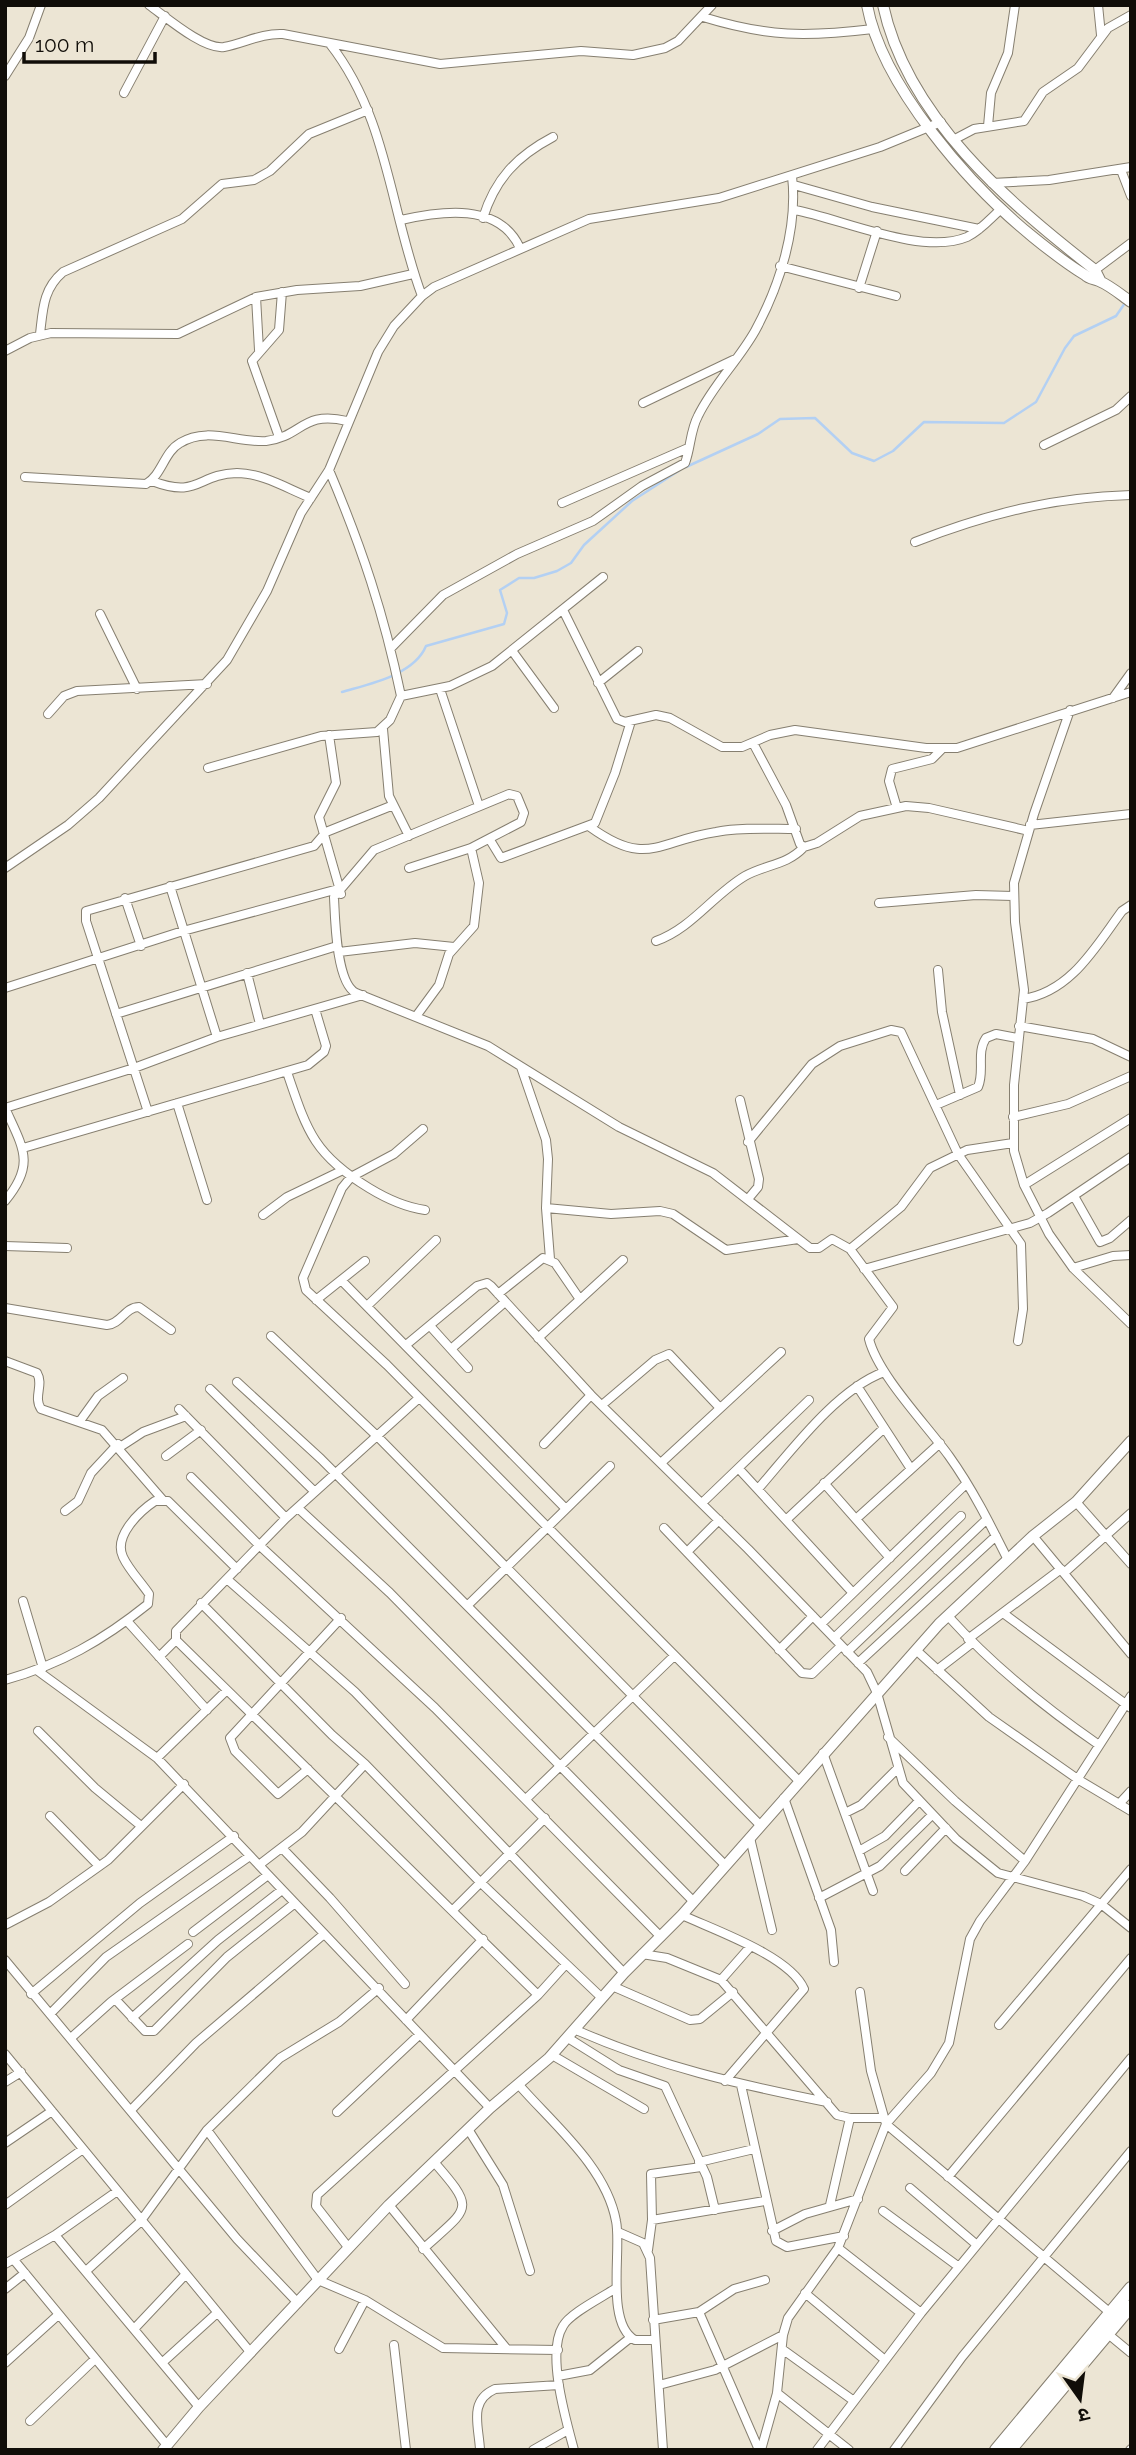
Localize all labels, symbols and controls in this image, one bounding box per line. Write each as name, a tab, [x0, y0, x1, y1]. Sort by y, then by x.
scale bar	[24, 21, 156, 65]
text: 100 m	[35, 32, 94, 57]
north arrow	[1045, 2364, 1115, 2434]
text: उ	[1075, 2403, 1092, 2428]

